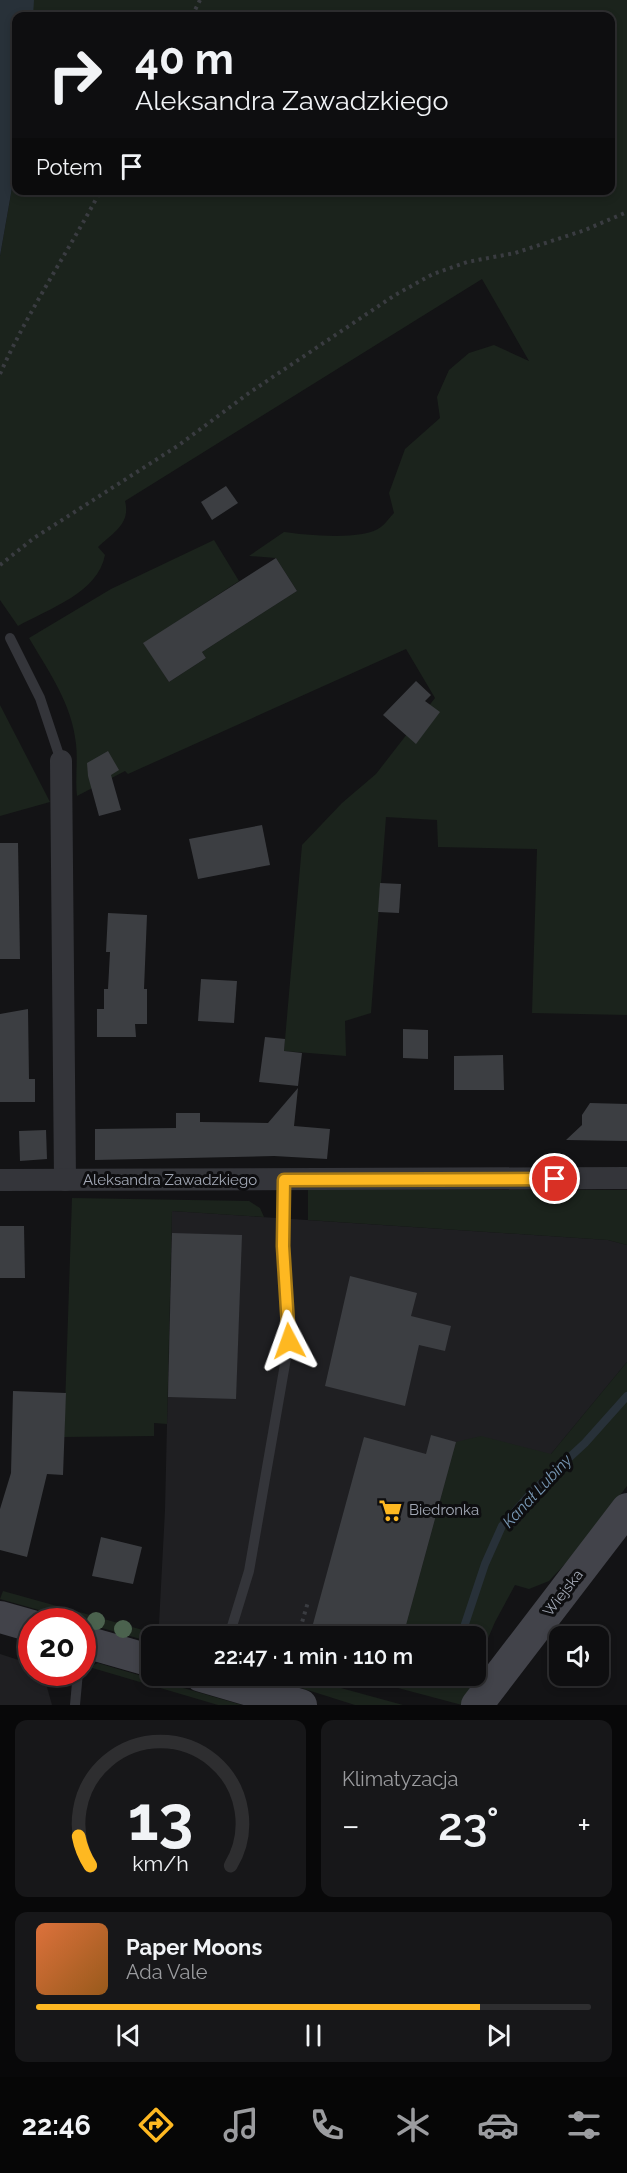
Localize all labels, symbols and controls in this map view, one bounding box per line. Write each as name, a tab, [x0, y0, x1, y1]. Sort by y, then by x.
text: 40 m	[135, 35, 234, 84]
icon: right	[36, 36, 114, 114]
text: Aleksandra Zawadzkiego	[135, 85, 449, 116]
icon: arrive	[115, 150, 148, 183]
text: Potem	[36, 154, 103, 180]
pin	[529, 1153, 580, 1204]
icon: arrive	[538, 1162, 571, 1195]
street label: Aleksandra Zawadzkiego	[83, 1171, 257, 1189]
position arrow	[257, 1309, 321, 1373]
water label: Kanał Lubiny	[498, 1450, 576, 1531]
supermarket icon: Biedronka	[378, 1497, 404, 1523]
place label: Biedronka	[409, 1501, 479, 1519]
street label: Wiejska	[539, 1566, 587, 1620]
speed limit sign: 20	[18, 1608, 96, 1686]
map controls	[549, 1626, 609, 1686]
button: sound	[549, 1626, 609, 1686]
text: 22:47 · 1 min · 110 m	[214, 1643, 413, 1669]
text: Klimatyzacja	[342, 1767, 459, 1791]
text: 13	[128, 1781, 193, 1855]
text: 23°	[438, 1798, 499, 1851]
text: −	[342, 1806, 360, 1845]
text: +	[577, 1806, 591, 1845]
text: km/h	[132, 1851, 189, 1876]
text: Paper Moons	[126, 1934, 262, 1960]
text: Ada Vale	[126, 1960, 208, 1984]
icon: previous	[112, 2019, 145, 2052]
icon: pause	[297, 2019, 330, 2052]
icon: next	[482, 2019, 515, 2052]
icon: directions	[135, 2104, 177, 2146]
icon: music	[220, 2104, 262, 2146]
icon: phone	[306, 2104, 348, 2146]
icon: climate	[392, 2104, 434, 2146]
icon: car	[477, 2104, 519, 2146]
icon: filters	[563, 2104, 605, 2146]
text: 22:46	[22, 2110, 91, 2141]

